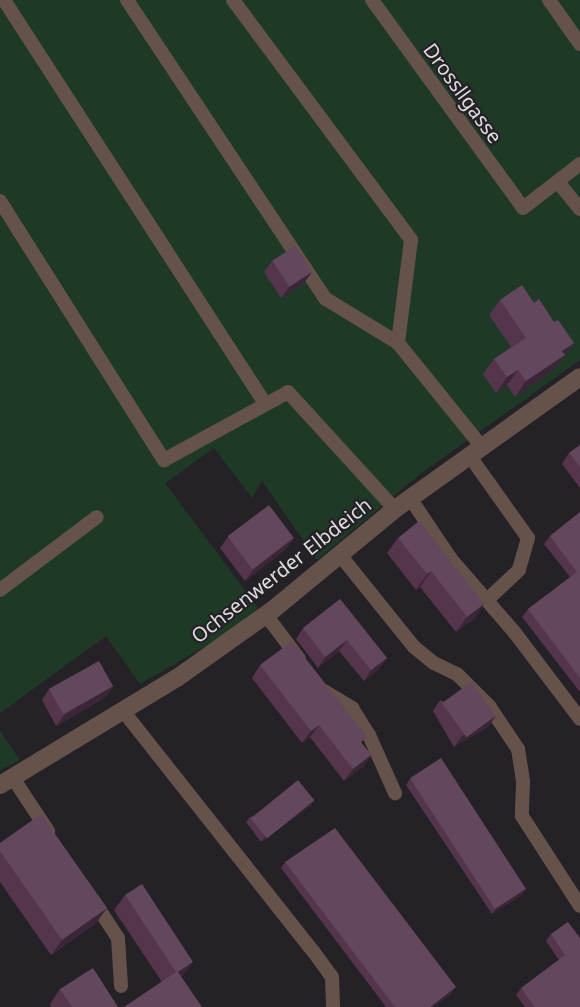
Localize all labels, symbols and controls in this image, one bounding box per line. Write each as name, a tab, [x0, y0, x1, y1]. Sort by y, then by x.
street label: Drossllgasse	[419, 38, 507, 148]
street label: Ochsenwerder Elbdeich	[186, 492, 376, 648]

